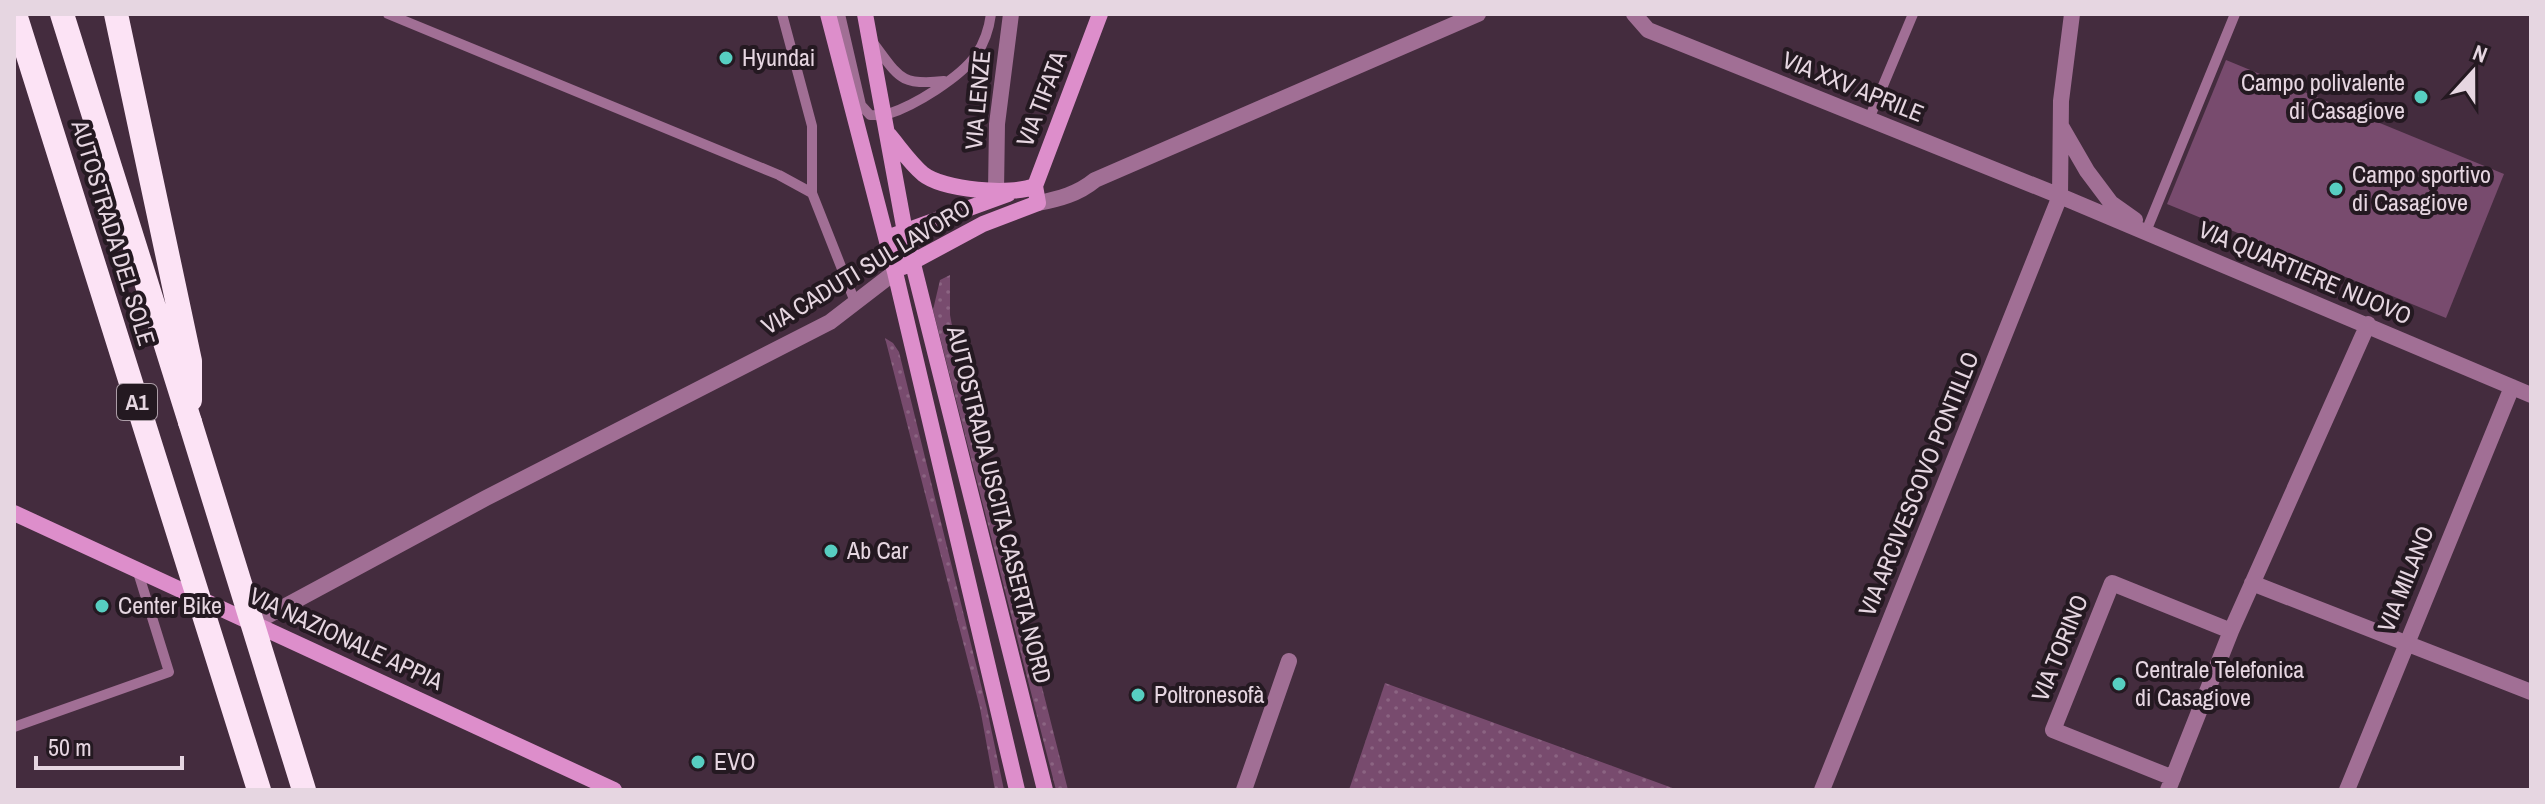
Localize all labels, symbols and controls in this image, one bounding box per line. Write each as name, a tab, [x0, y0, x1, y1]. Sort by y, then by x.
north arrow	[2433, 32, 2513, 112]
text: N	[2469, 37, 2492, 70]
place label: Hyundai	[742, 41, 815, 73]
street label: VIA XXV APRILE	[1778, 43, 1929, 129]
street label: VIA TIFATA	[1008, 46, 1074, 151]
marker: Hyundai	[717, 49, 735, 67]
street label: VIA LENZE	[957, 49, 997, 151]
place label: Campo polivalente di Casagiove	[2241, 66, 2405, 126]
marker: Campo polivalente di Casagiove	[2412, 88, 2430, 106]
street label: AUTOSTRADA DEL SOLE	[64, 115, 163, 349]
place label: Campo sportivo di Casagiove	[2352, 158, 2491, 218]
marker: Campo sportivo di Casagiove	[2327, 180, 2345, 198]
street label: VIA CADUTI SUL LAVORO	[755, 191, 976, 341]
street label: VIA QUARTIERE NUOVO	[2194, 213, 2417, 331]
street label: AUTOSTRADA USCITA CASERTA NORD	[940, 322, 1060, 687]
street label: VIA ARCIVESCOVO PONTILLO	[1850, 347, 1986, 620]
road number: A1	[117, 384, 157, 420]
street label: VIA MILANO	[2369, 521, 2441, 636]
place label: Ab Car	[846, 534, 909, 566]
marker: Ab Car	[822, 542, 840, 560]
street label: VIA NAZIONALE APPIA	[244, 579, 449, 697]
place label: Center Bike	[118, 589, 222, 621]
street label: VIA TORINO	[2023, 590, 2095, 706]
marker: Center Bike	[93, 597, 111, 615]
place label: Centrale Telefonica di Casagiove	[2135, 653, 2304, 713]
marker: Centrale Telefonica di Casagiove	[2110, 675, 2128, 693]
place label: Poltronesofà	[1154, 678, 1265, 710]
marker: Poltronesofà	[1129, 686, 1147, 704]
scale bar	[36, 720, 182, 770]
text: 50 m	[48, 731, 92, 763]
place label: EVO	[714, 745, 756, 777]
marker: EVO	[689, 753, 707, 771]

